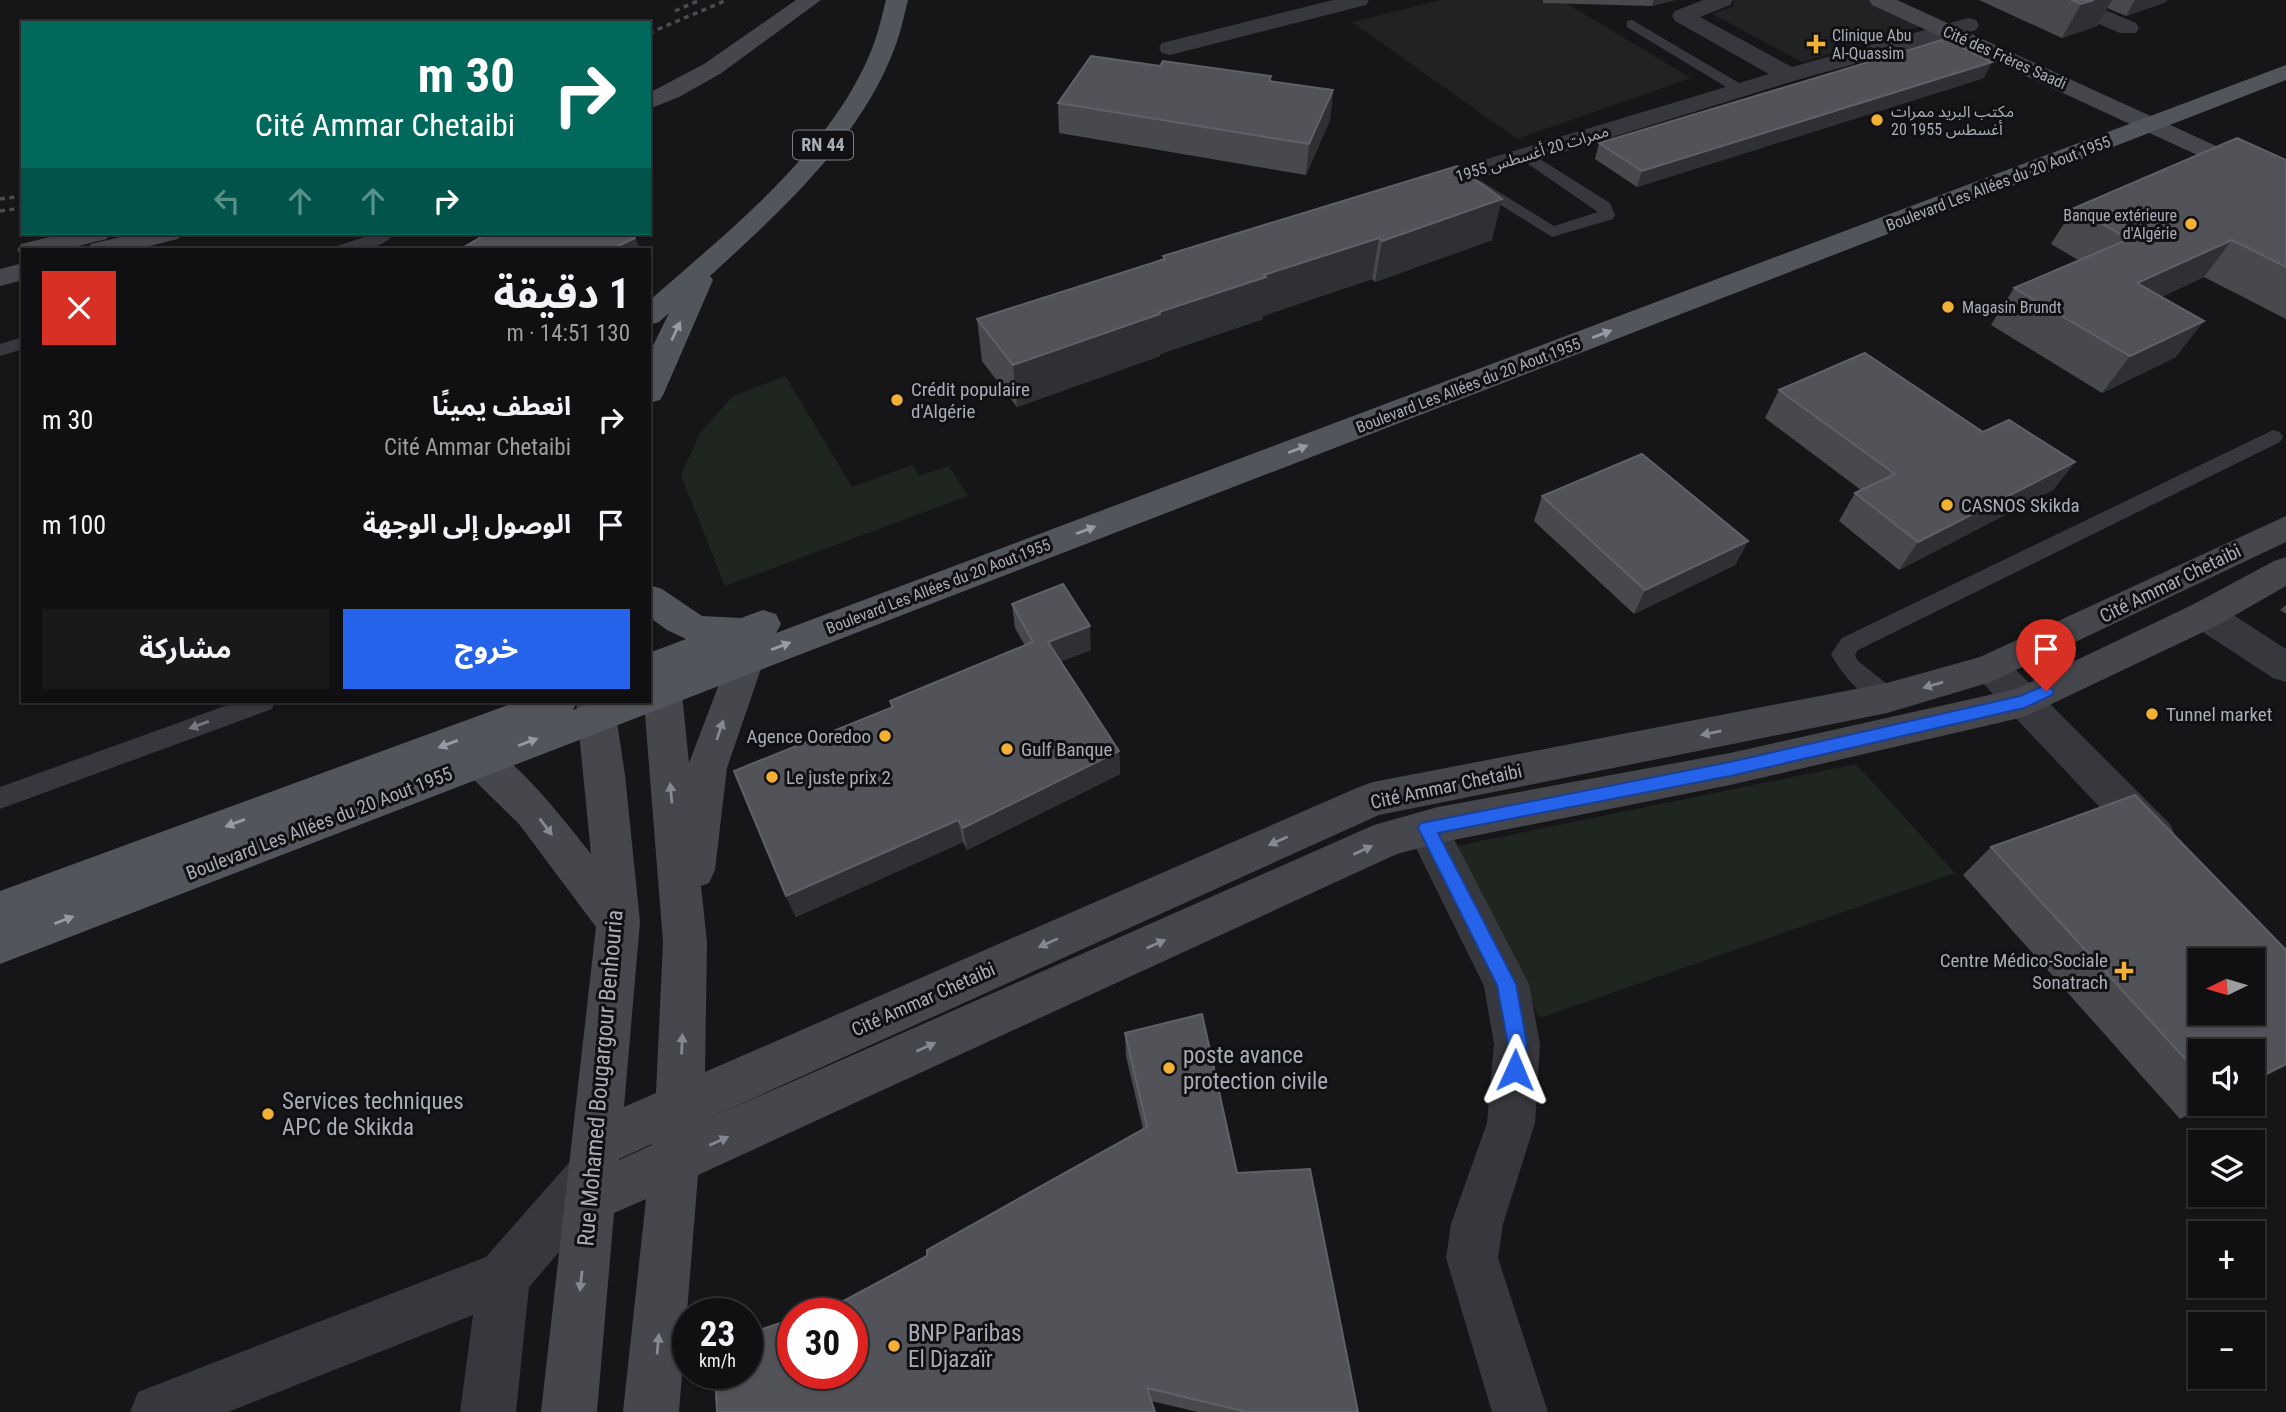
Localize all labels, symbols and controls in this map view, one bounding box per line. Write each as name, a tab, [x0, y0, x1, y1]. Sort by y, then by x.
street label: Cité des Frères Saadi	[1940, 22, 2070, 93]
place label: Clinique Abu Al-Quassim	[1832, 26, 1912, 63]
marker: Clinique Abu Al-Quassim	[1806, 34, 1826, 54]
text: 30 m	[418, 47, 515, 104]
icon: right	[539, 49, 630, 140]
place label: مكتب البريد ممرات 20 أغسطس 1955	[1891, 102, 2014, 139]
text: Cité Ammar Chetaibi	[255, 106, 515, 144]
marker: مكتب البريد ممرات 20 أغسطس 1955	[1869, 112, 1885, 128]
street label: ممرات 20 أغسطس 1955	[1453, 121, 1611, 186]
road number: RN 44	[793, 130, 853, 160]
street label: Boulevard Les Allées du 20 Aout 1955	[1883, 132, 2113, 235]
icon: left	[208, 182, 246, 220]
icon: ahead	[281, 182, 319, 220]
icon: ahead	[354, 182, 392, 220]
icon: right	[427, 182, 465, 220]
place label: Banque extérieure d'Algérie	[2063, 206, 2177, 243]
marker: Banque extérieure d'Algérie	[2183, 216, 2199, 232]
text: 1 دقيقة	[493, 269, 630, 318]
button: close	[42, 271, 116, 345]
place label: Magasin Brundt	[1962, 298, 2062, 317]
marker: Magasin Brundt	[1940, 299, 1956, 315]
text: 130 m · 14:51	[506, 320, 630, 347]
one-way arrow	[670, 320, 681, 341]
one-way arrow	[1592, 328, 1613, 339]
street label: Boulevard Les Allées du 20 Aout 1955	[1353, 334, 1583, 437]
place label: Crédit populaire d'Algérie	[911, 378, 1030, 423]
text: انعطف يمينًا	[432, 391, 571, 421]
marker: Crédit populaire d'Algérie	[889, 392, 905, 408]
icon: right	[592, 401, 630, 439]
text: 30 m	[42, 405, 93, 435]
text: Cité Ammar Chetaibi	[384, 434, 571, 461]
one-way arrow	[1288, 444, 1309, 455]
place label: CASNOS Skikda	[1961, 494, 2080, 517]
marker: CASNOS Skikda	[1939, 497, 1955, 513]
icon: arrive	[592, 506, 630, 544]
text: الوصول إلى الوجهة	[363, 509, 571, 539]
text: 100 m	[42, 510, 106, 540]
one-way arrow	[1075, 525, 1096, 536]
street label: Boulevard Les Allées du 20 Aout 1955	[823, 535, 1053, 638]
street label: Cité Ammar Chetaibi	[2096, 539, 2245, 628]
button: مشاركة	[42, 609, 329, 689]
button: خروج	[343, 609, 630, 689]
pin	[2016, 619, 2076, 691]
icon: arrive	[2027, 630, 2065, 668]
one-way arrow	[771, 640, 792, 651]
one-way arrow	[1922, 680, 1943, 690]
place label: Tunnel market	[2166, 703, 2272, 726]
marker: Tunnel market	[2144, 706, 2160, 722]
one-way arrow	[715, 719, 725, 740]
one-way arrow	[188, 720, 209, 731]
place label: Agence Ooredoo	[747, 725, 871, 748]
marker: Agence Ooredoo	[877, 728, 893, 744]
one-way arrow	[1700, 728, 1722, 739]
one-way arrow	[518, 737, 539, 748]
one-way arrow	[437, 738, 458, 749]
place label: Gulf Banque	[1021, 738, 1113, 761]
marker: Gulf Banque	[999, 741, 1015, 757]
street label: Cité Ammar Chetaibi	[1368, 759, 1524, 814]
street label: Boulevard Les Allées du 20 Aout 1955	[183, 762, 456, 885]
place label: Le juste prix 2	[786, 766, 891, 789]
marker: Le juste prix 2	[764, 769, 780, 785]
one-way arrow	[665, 782, 676, 804]
one-way arrow	[224, 818, 245, 829]
one-way arrow	[538, 818, 552, 836]
one-way arrow	[1268, 836, 1289, 847]
one-way arrow	[1353, 844, 1373, 856]
street label: Rue Mohamed Bougargour Benhouria	[572, 909, 629, 1247]
one-way arrow	[53, 914, 74, 925]
one-way arrow	[1038, 937, 1058, 949]
one-way arrow	[1146, 938, 1166, 950]
north arrow	[2188, 948, 2264, 1026]
map controls	[2188, 948, 2265, 1389]
place label: Centre Médico-Sociale Sonatrach	[1940, 949, 2108, 994]
street label: Cité Ammar Chetaibi	[848, 958, 998, 1041]
marker: Centre Médico-Sociale Sonatrach	[2114, 961, 2134, 981]
one-way arrow	[676, 1033, 688, 1055]
position arrow	[1478, 1033, 1552, 1107]
button: sound	[2188, 1039, 2265, 1116]
one-way arrow	[916, 1041, 936, 1053]
place label: poste avance protection civile	[1183, 1042, 1328, 1095]
marker: poste avance protection civile	[1161, 1060, 1177, 1076]
place label: Services techniques APC de Skikda	[282, 1088, 464, 1141]
marker: Services techniques APC de Skikda	[260, 1106, 276, 1122]
button: layers	[2188, 1130, 2265, 1207]
one-way arrow	[708, 1135, 729, 1146]
button: +	[2188, 1221, 2265, 1298]
one-way arrow	[575, 1270, 586, 1292]
speed limit sign: 30	[777, 1298, 868, 1389]
button: −	[2188, 1312, 2265, 1389]
text: 23	[700, 1314, 735, 1355]
place label: BNP Paribas El Djazaïr	[908, 1320, 1022, 1373]
one-way arrow	[653, 1333, 664, 1355]
marker: BNP Paribas El Djazaïr	[886, 1338, 902, 1354]
text: km/h	[699, 1350, 736, 1371]

